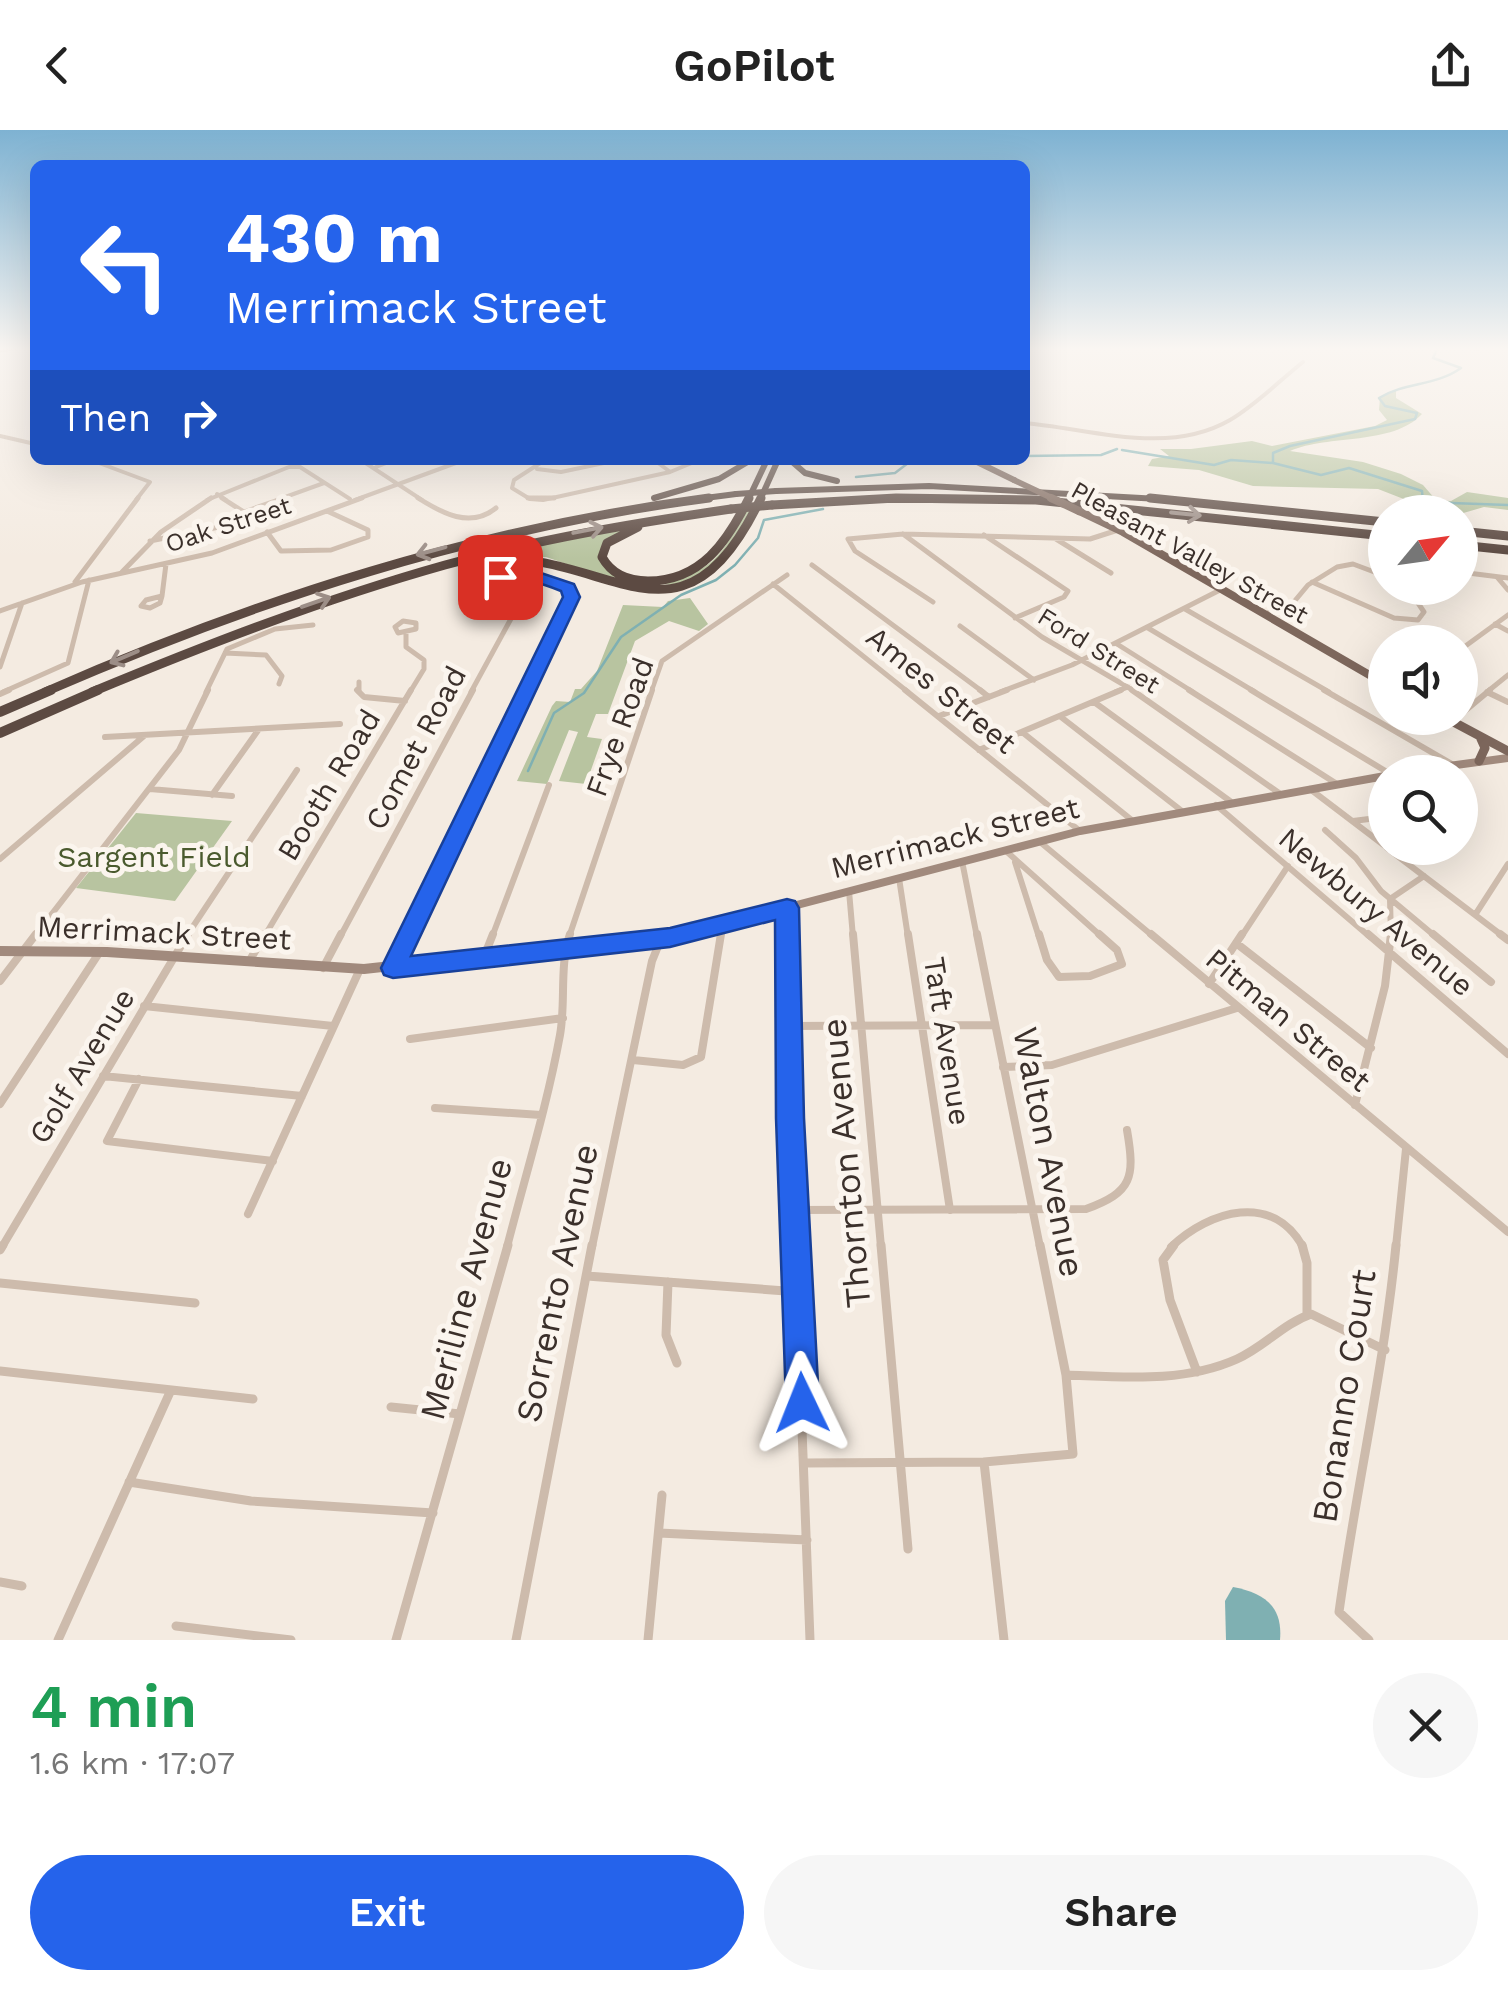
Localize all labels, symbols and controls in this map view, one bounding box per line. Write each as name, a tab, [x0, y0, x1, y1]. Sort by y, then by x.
icon: back	[30, 38, 85, 93]
icon: share	[1423, 38, 1478, 93]
text: GoPilot	[673, 39, 835, 92]
text: 430 m	[225, 197, 443, 279]
icon: left	[60, 200, 190, 330]
text: Merrimack Street	[225, 281, 607, 334]
icon: right	[171, 390, 226, 445]
text: Then	[60, 396, 151, 440]
street label: Pleasant Valley Street	[1066, 475, 1314, 630]
street label: Oak Street	[162, 490, 295, 558]
north arrow	[1368, 495, 1478, 605]
map controls	[1368, 495, 1478, 865]
one-way arrow	[1169, 505, 1202, 524]
one-way arrow	[572, 520, 604, 539]
pin	[458, 535, 543, 620]
one-way arrow	[415, 542, 447, 561]
icon: arrive	[473, 550, 528, 605]
one-way arrow	[300, 592, 332, 610]
street label: Ford Street	[1032, 602, 1165, 700]
street label: Ames Street	[860, 619, 1023, 761]
button: sound	[1368, 625, 1478, 735]
one-way arrow	[109, 649, 140, 667]
street label: Frye Road	[578, 652, 661, 801]
street label: Comet Road	[358, 660, 473, 835]
street label: Booth Road	[270, 703, 387, 867]
button: search	[1368, 755, 1478, 865]
street label: Merrimack Street	[827, 790, 1083, 885]
street label: Newbury Avenue	[1272, 820, 1481, 1003]
park label: Sargent Field	[57, 839, 251, 874]
street label: Merrimack Street	[36, 908, 292, 957]
street label: Pitman Street	[1199, 941, 1378, 1099]
street label: Taft Avenue	[917, 954, 978, 1128]
street label: Golf Avenue	[22, 982, 142, 1150]
street label: Thornton Avenue	[812, 1016, 880, 1310]
street label: Walton Avenue	[1004, 1023, 1094, 1281]
street label: Sorrento Avenue	[507, 1140, 607, 1426]
street label: Meriline Avenue	[411, 1153, 521, 1425]
street label: Bonanno Court	[1303, 1266, 1385, 1526]
position arrow	[750, 1351, 854, 1455]
text: 4 min	[30, 1671, 197, 1742]
button: close	[1373, 1673, 1478, 1778]
text: 1.6 km · 17:07	[30, 1744, 235, 1782]
button: Exit	[30, 1855, 744, 1970]
button: Share	[764, 1855, 1478, 1970]

